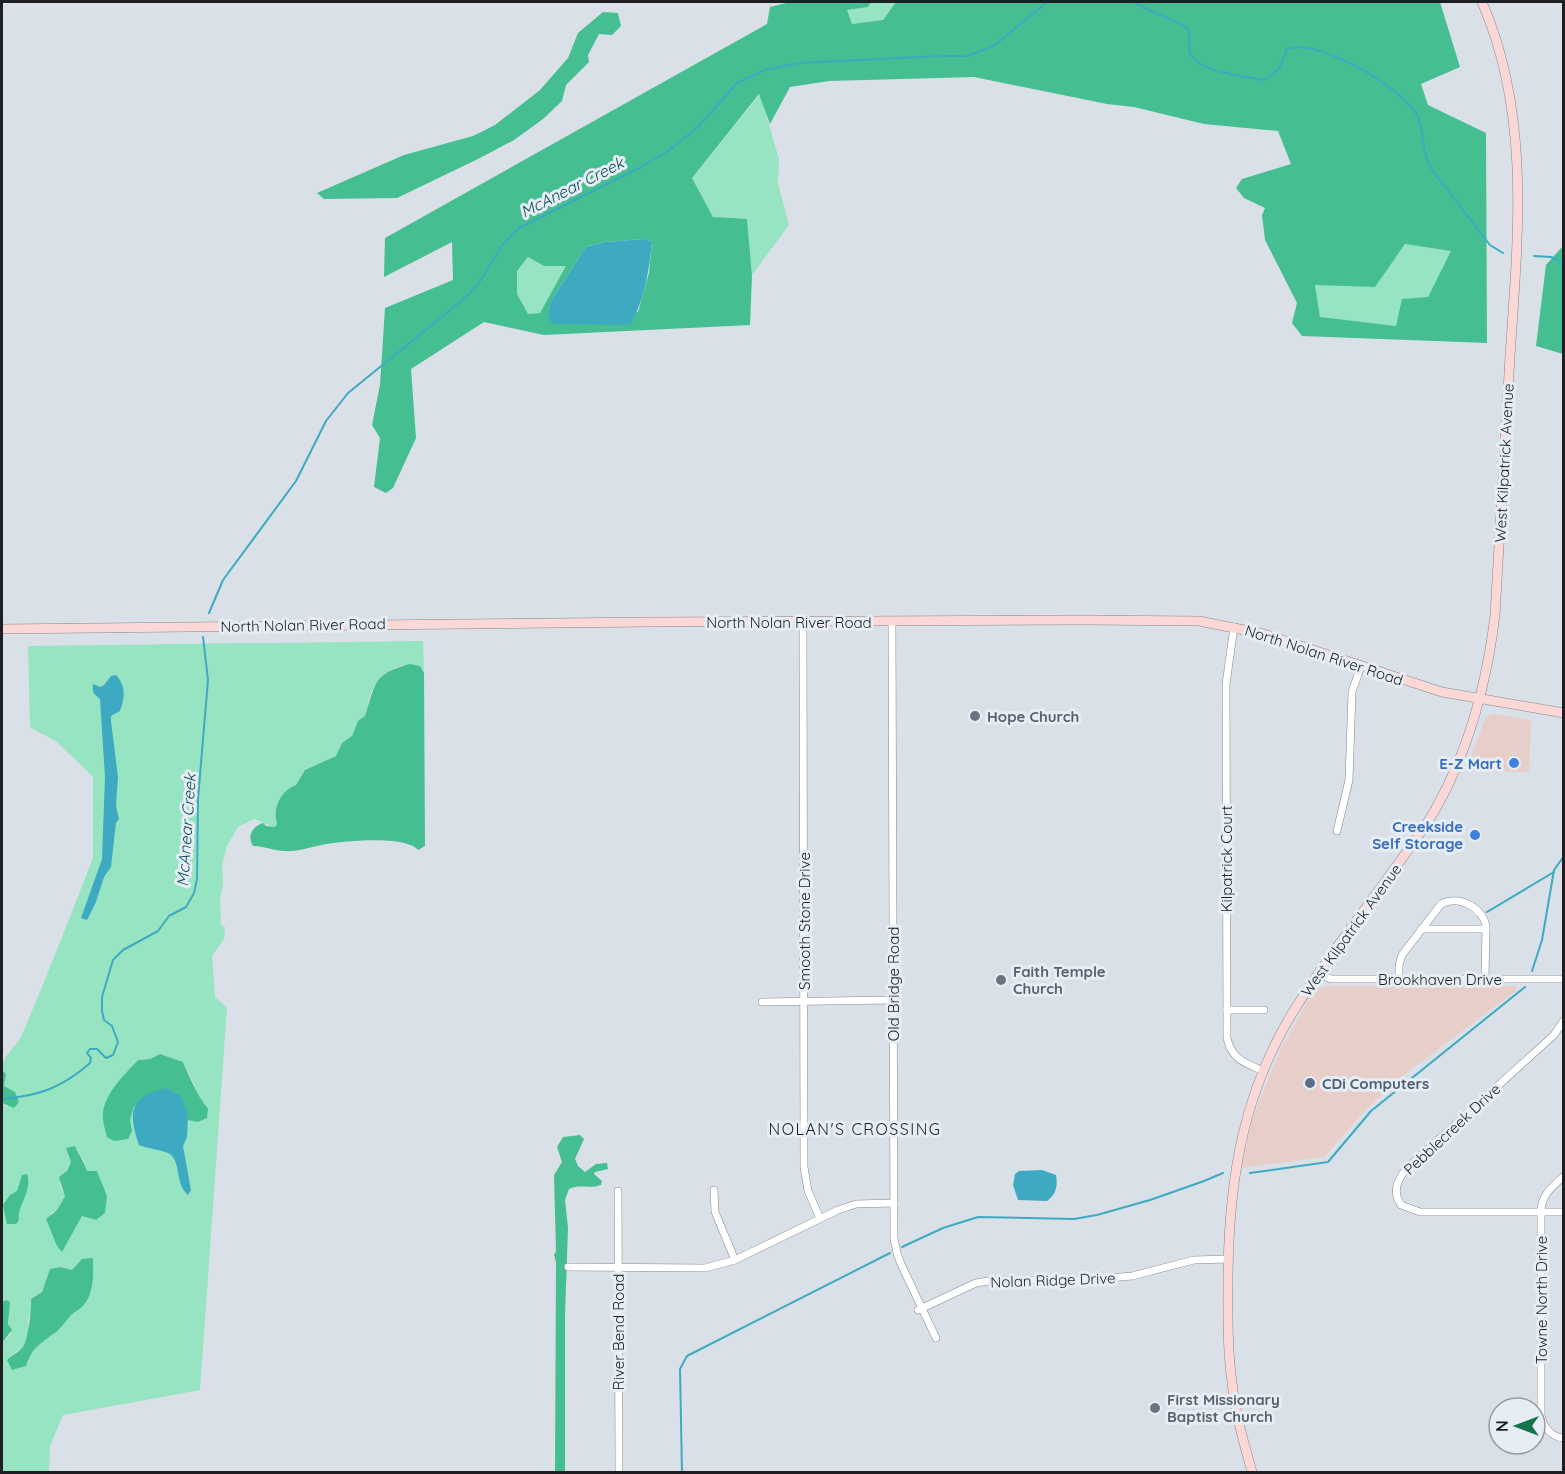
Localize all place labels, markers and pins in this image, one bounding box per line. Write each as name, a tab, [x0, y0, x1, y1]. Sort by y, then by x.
place label: Hope Church	[987, 707, 1079, 726]
marker: Hope Church	[968, 709, 982, 723]
place label: E-Z Mart	[1439, 754, 1502, 773]
marker: E-Z Mart	[1507, 756, 1521, 770]
place label: Creekside Self Storage	[1372, 817, 1463, 853]
marker: Creekside Self Storage	[1468, 828, 1482, 842]
place label: Faith Temple Church	[1013, 962, 1106, 998]
marker: Faith Temple Church	[994, 973, 1008, 987]
place label: CDi Computers	[1322, 1074, 1429, 1093]
marker: CDi Computers	[1303, 1076, 1317, 1090]
place label: First Missionary Baptist Church	[1167, 1390, 1280, 1426]
marker: First Missionary Baptist Church	[1148, 1401, 1162, 1415]

